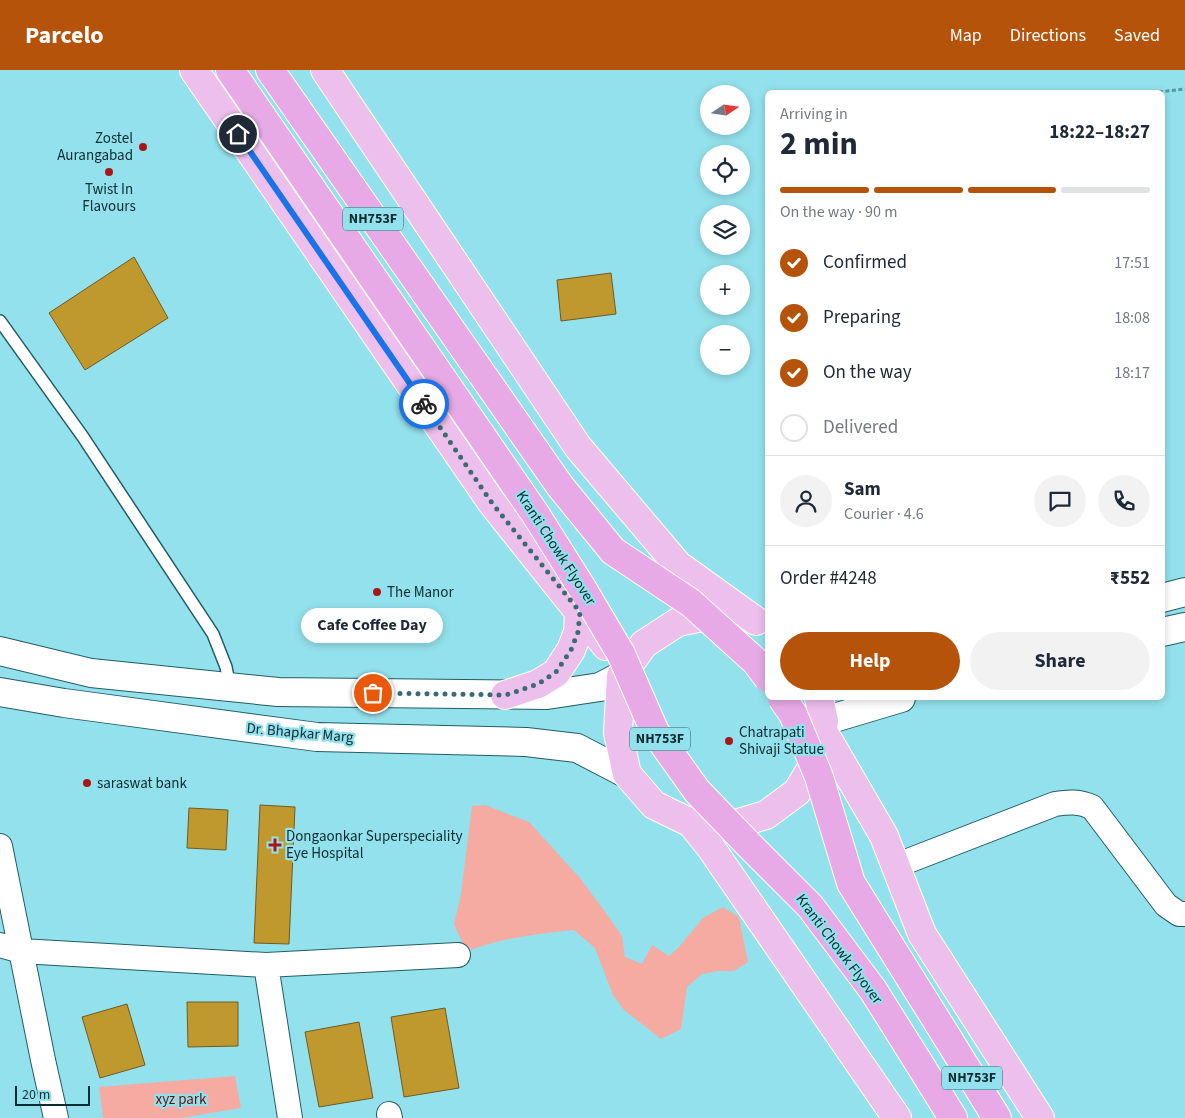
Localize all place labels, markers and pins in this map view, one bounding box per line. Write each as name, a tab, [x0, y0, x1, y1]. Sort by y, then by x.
pin	[217, 113, 259, 155]
place label: Zostel Aurangabad	[57, 128, 133, 166]
marker: Zostel Aurangabad	[137, 141, 149, 153]
marker: Twist In Flavours	[103, 166, 115, 178]
place label: Twist In Flavours	[82, 179, 136, 217]
place label: The Manor	[387, 582, 454, 603]
marker: The Manor	[371, 586, 383, 598]
callout: Cafe Coffee Day	[302, 608, 444, 643]
pin	[352, 672, 394, 714]
place label: Chatrapati Shivaji Statue	[739, 722, 824, 760]
marker: Chatrapati Shivaji Statue	[723, 735, 735, 747]
place label: saraswat bank	[97, 773, 187, 794]
marker: saraswat bank	[81, 777, 93, 789]
place label: Dongaonkar Superspeciality Eye Hospital	[286, 826, 463, 864]
marker: Dongaonkar Superspeciality Eye Hospital	[268, 838, 282, 852]

